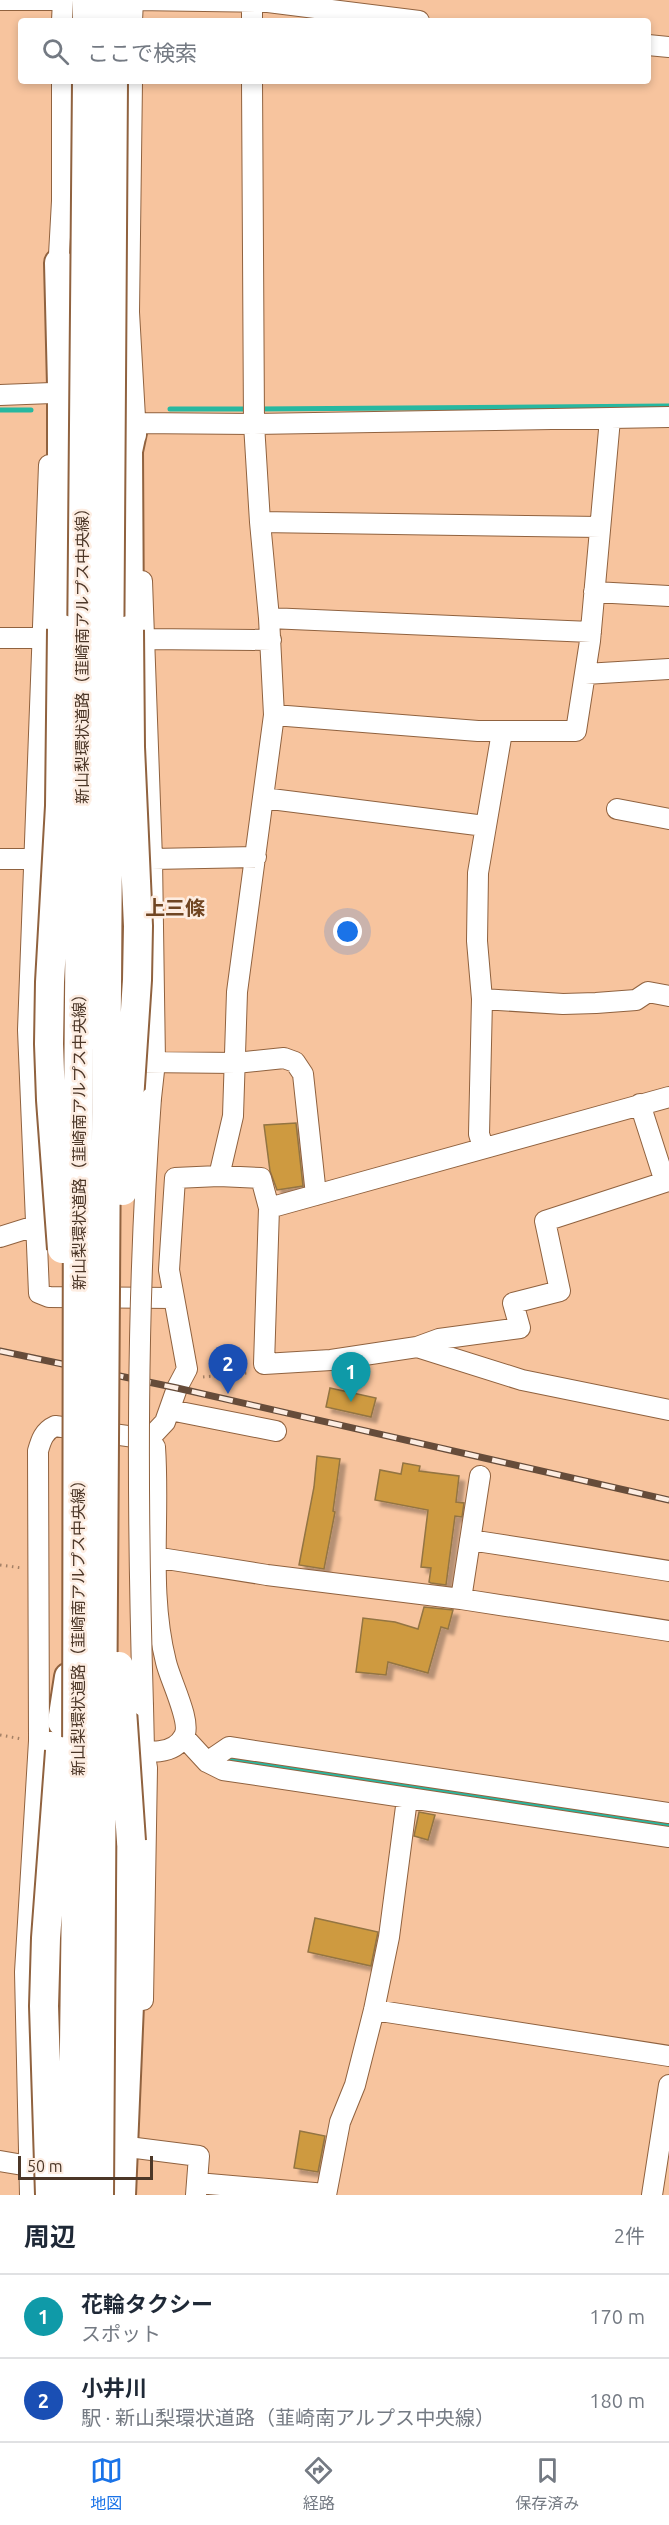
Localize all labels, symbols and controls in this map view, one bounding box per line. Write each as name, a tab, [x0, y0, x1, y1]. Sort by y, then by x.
search box	[18, 18, 651, 84]
icon: search	[39, 35, 72, 68]
text: ここで検索	[87, 40, 197, 65]
street label: 新山梨環状道路（韮崎南アルプス中央線）	[73, 500, 91, 804]
district label: 上三條	[145, 896, 205, 919]
your location	[333, 917, 362, 946]
street label: 新山梨環状道路（韮崎南アルプス中央線）	[70, 986, 88, 1290]
pin: 2	[208, 1344, 248, 1394]
pin: 1	[332, 1352, 370, 1402]
street label: 新山梨環状道路（韮崎南アルプス中央線）	[69, 1472, 87, 1776]
scale bar	[18, 2153, 153, 2180]
text: 50 m	[27, 2157, 63, 2175]
text: 周辺	[24, 2222, 76, 2251]
text: 2件	[614, 2224, 645, 2247]
text: 花輪タクシー	[81, 2291, 213, 2316]
text: 1	[38, 2305, 49, 2328]
text: 170 m	[589, 2305, 645, 2328]
text: スポット	[81, 2322, 161, 2345]
text: 小井川	[81, 2375, 147, 2400]
text: 2	[38, 2389, 49, 2412]
text: 180 m	[589, 2389, 645, 2412]
text: 駅 · 新山梨環状道路（韮崎南アルプス中央線）	[81, 2406, 495, 2429]
tab: 地図	[90, 2454, 123, 2514]
tab: 経路	[302, 2454, 335, 2514]
tab: 保存済み	[515, 2454, 579, 2514]

